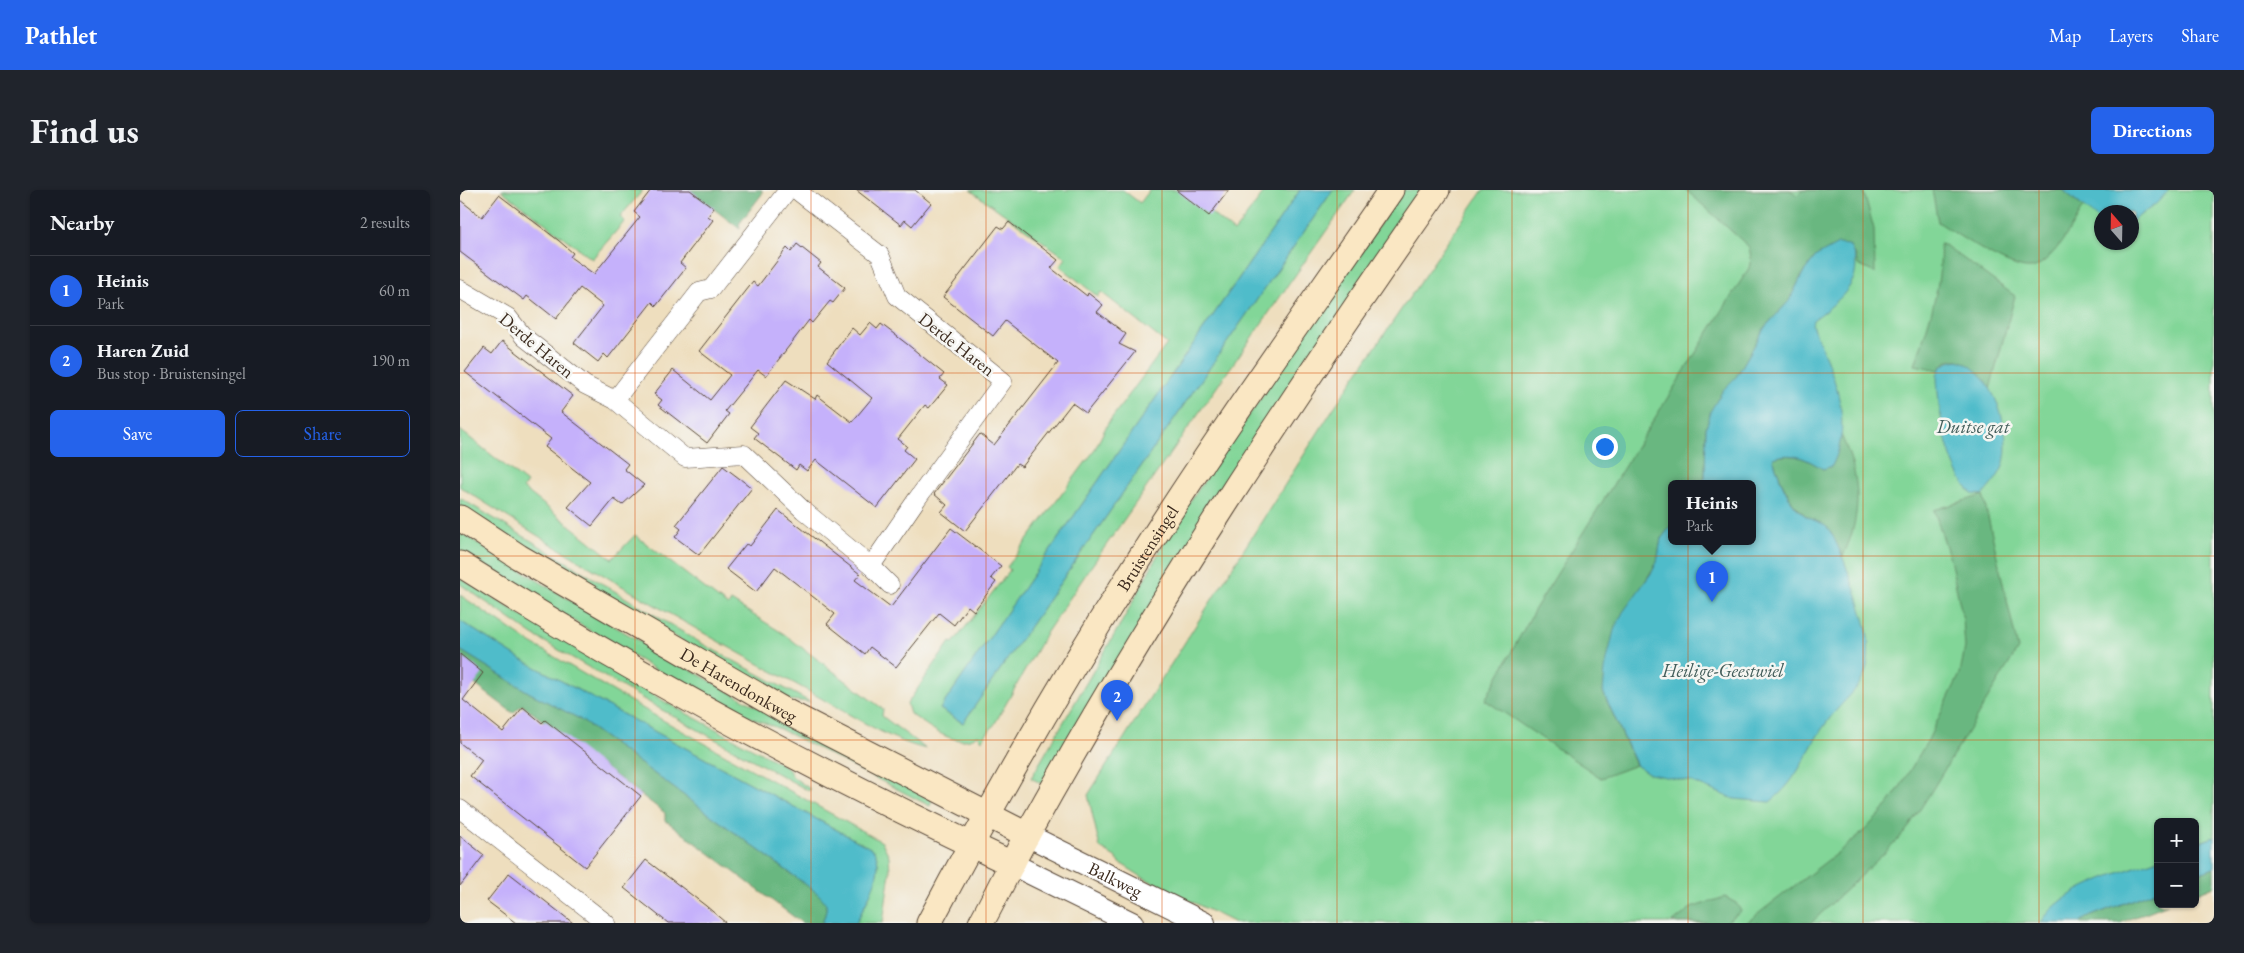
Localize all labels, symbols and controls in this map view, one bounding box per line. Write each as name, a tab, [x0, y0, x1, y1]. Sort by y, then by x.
text: Pathlet	[25, 20, 97, 51]
text: Map	[2049, 24, 2081, 47]
text: Layers	[2109, 24, 2153, 47]
text: Share	[2181, 24, 2219, 47]
button: Directions	[2091, 107, 2214, 154]
text: Find us	[30, 108, 139, 153]
north arrow	[2094, 205, 2139, 250]
text: Nearby	[50, 209, 114, 236]
text: 2 results	[360, 212, 410, 233]
text: Heinis	[97, 268, 149, 293]
text: 1	[62, 280, 70, 301]
text: 60 m	[379, 280, 410, 301]
text: Park	[97, 293, 124, 314]
street label: Derde Haren	[495, 307, 579, 383]
street label: Derde Haren	[914, 307, 1000, 381]
text: Haren Zuid	[97, 338, 189, 363]
text: 2	[62, 350, 70, 371]
text: 190 m	[371, 350, 410, 371]
text: Bus stop · Bruistensingel	[97, 363, 246, 384]
button: Save	[50, 410, 225, 457]
button: Share	[235, 410, 410, 457]
water label: Duitse gat	[1936, 414, 2011, 439]
your location	[1592, 434, 1618, 460]
popup	[1668, 480, 1756, 545]
text: Heinis	[1686, 490, 1738, 515]
street label: Bruistensingel	[1111, 500, 1183, 595]
text: Park	[1686, 515, 1713, 536]
pin: 1	[1696, 561, 1728, 602]
street label: De Harendonkweg	[676, 642, 802, 727]
water label: Heilige-Geestwiel	[1661, 658, 1784, 683]
pin: 2	[1101, 680, 1133, 721]
map controls	[2154, 818, 2199, 908]
button: +	[2154, 818, 2199, 863]
street label: Balkweg	[1085, 856, 1147, 902]
button: −	[2154, 863, 2199, 908]

